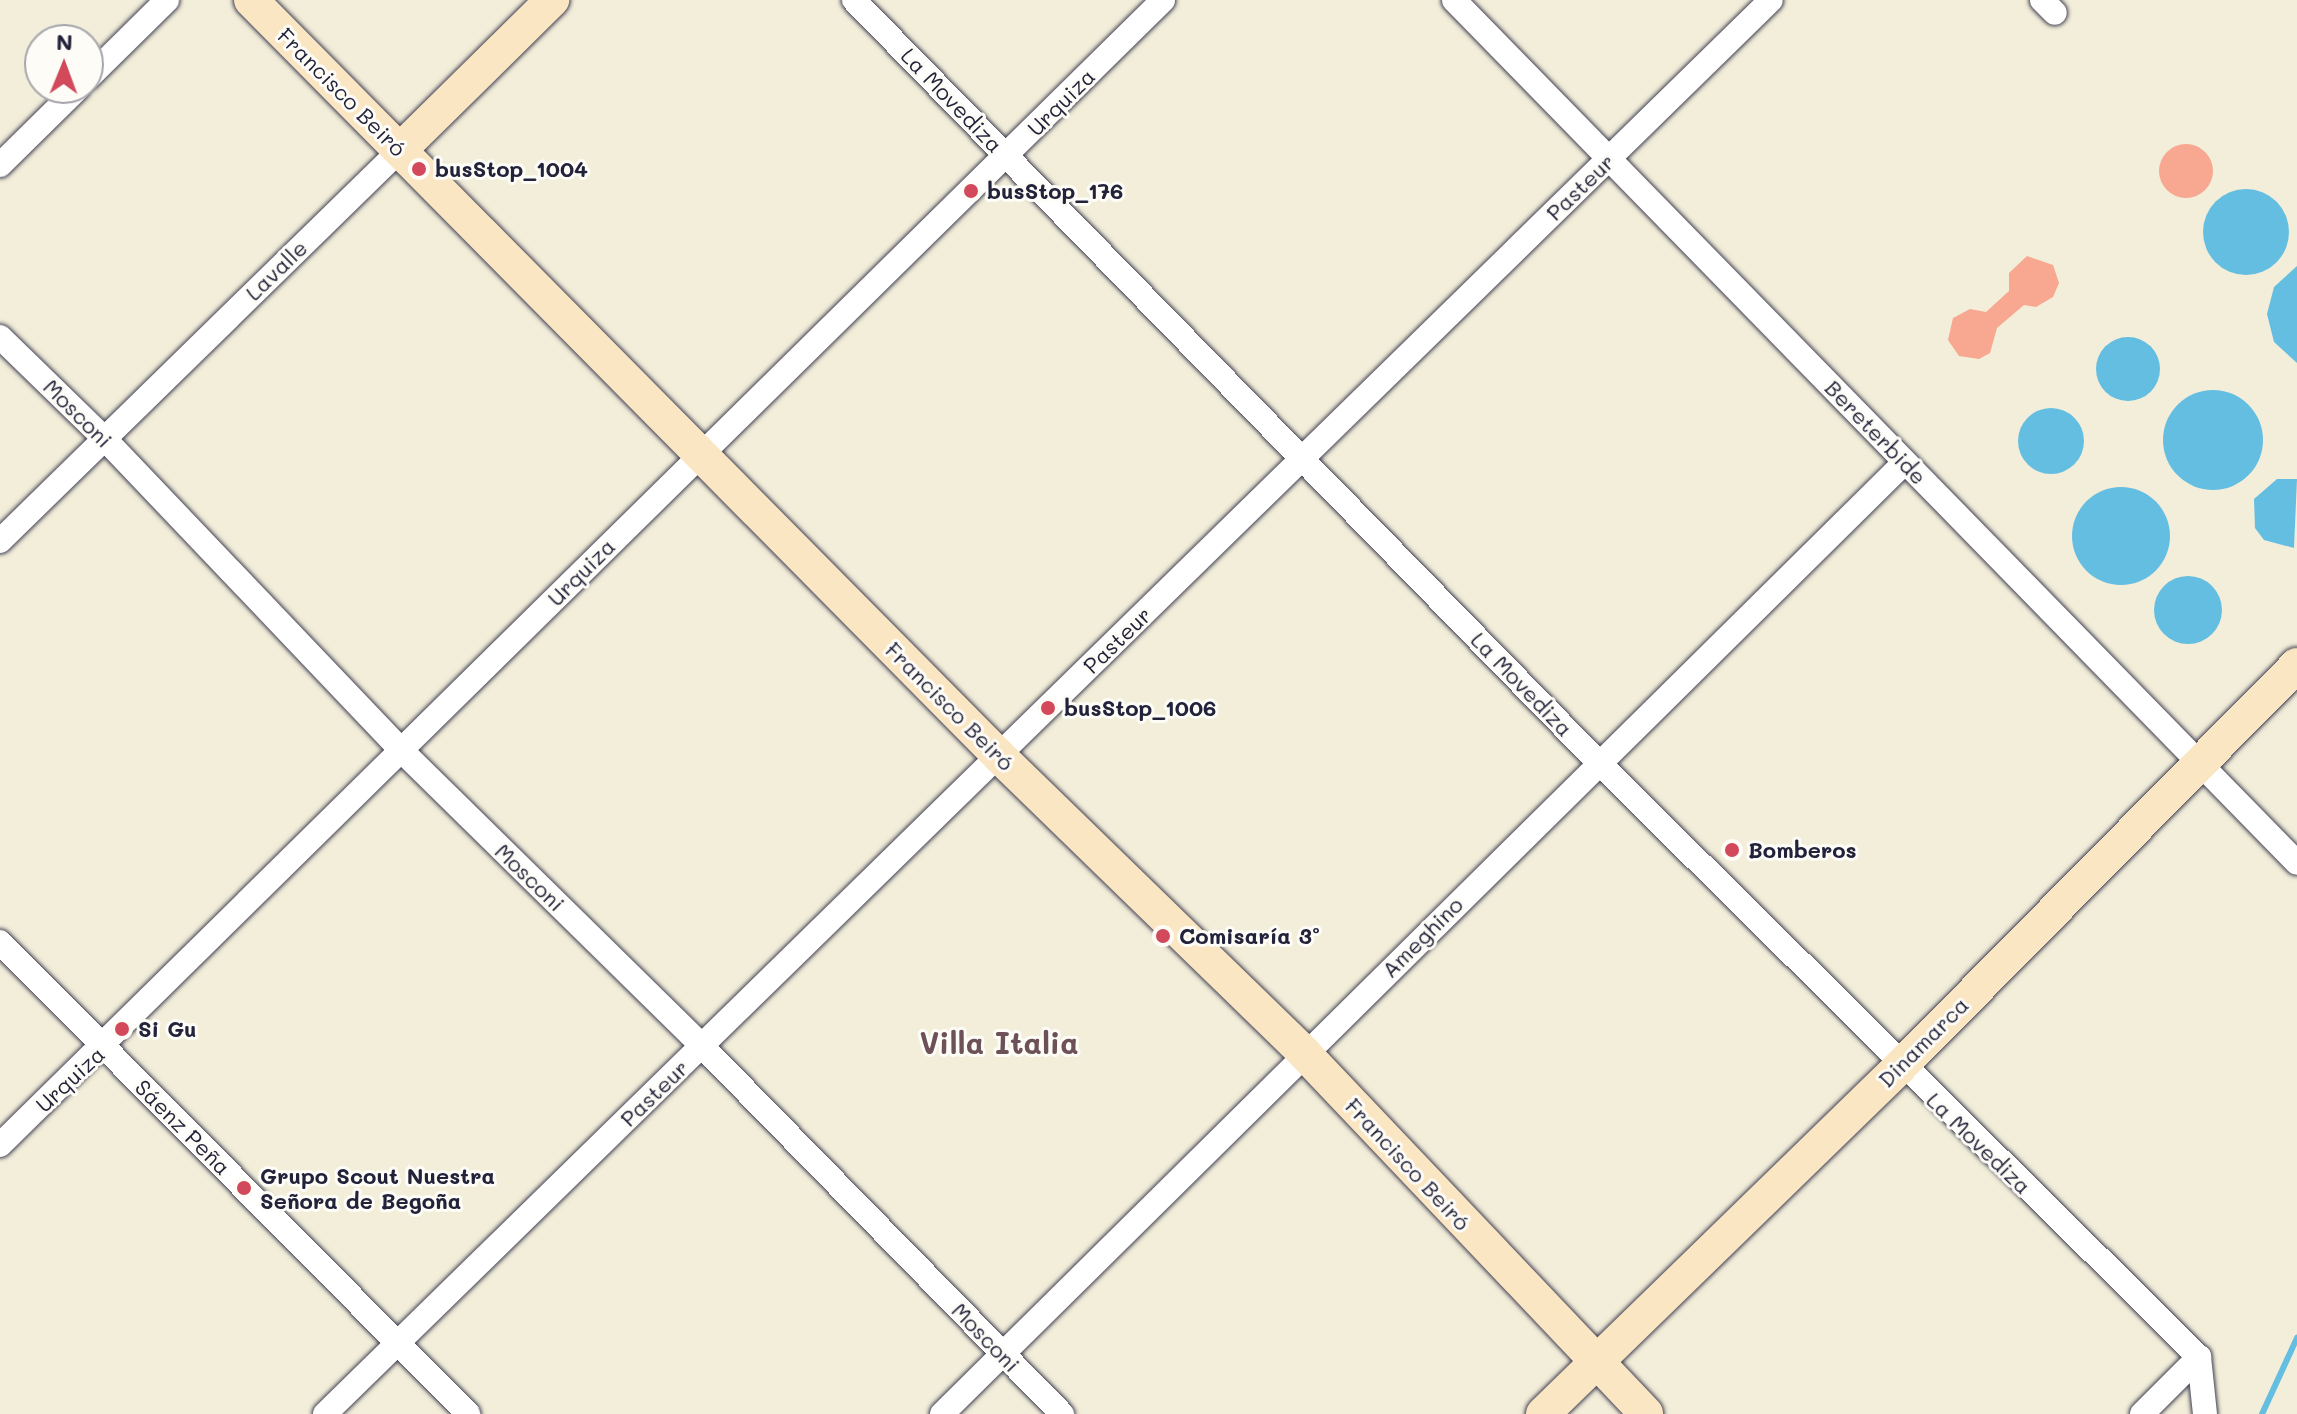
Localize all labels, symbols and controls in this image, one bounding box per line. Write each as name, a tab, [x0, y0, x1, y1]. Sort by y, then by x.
street label: Francisco Beiró	[272, 22, 412, 162]
north arrow	[24, 24, 104, 104]
text: N	[56, 27, 73, 56]
street label: La Movediza	[896, 42, 1008, 158]
street label: Urquiza	[1022, 63, 1100, 141]
street label: Pasteur	[1541, 148, 1619, 226]
place label: busStop_1004	[435, 156, 588, 182]
marker: busStop_1004	[410, 160, 428, 178]
place label: busStop_176	[987, 178, 1123, 204]
marker: busStop_176	[962, 182, 980, 200]
street label: Lavalle	[240, 234, 312, 306]
street label: Mosconi	[38, 373, 118, 453]
street label: Bereterbide	[1820, 374, 1932, 490]
street label: Urquiza	[542, 533, 620, 611]
street label: Pasteur	[1078, 601, 1156, 679]
street label: La Movediza	[1466, 626, 1578, 742]
street label: Francisco Beiró	[880, 636, 1020, 776]
place label: busStop_1006	[1064, 695, 1216, 721]
marker: busStop_1006	[1039, 699, 1057, 717]
place label: Bomberos	[1748, 837, 1857, 863]
street label: Mosconi	[490, 838, 570, 916]
marker: Bomberos	[1723, 841, 1741, 859]
street label: Ameghino	[1376, 891, 1468, 983]
place label: Comisaría 3º	[1179, 923, 1320, 949]
marker: Comisaría 3º	[1154, 927, 1172, 945]
street label: Dinamarca	[1872, 991, 1974, 1093]
place label: Si Gu	[138, 1016, 197, 1042]
marker: Si Gu	[113, 1020, 131, 1038]
district label: Villa Italia	[919, 1024, 1079, 1060]
street label: Urquiza	[30, 1041, 110, 1117]
street label: Pasteur	[615, 1054, 693, 1132]
street label: Sáenz Peña	[130, 1074, 236, 1180]
street label: La Movediza	[1921, 1087, 2037, 1199]
street label: Francisco Beiró	[1340, 1093, 1476, 1235]
place label: Grupo Scout Nuestra Señora de Begoña	[260, 1162, 495, 1214]
marker: Grupo Scout Nuestra Señora de Begoña	[235, 1179, 253, 1197]
street label: Mosconi	[947, 1297, 1025, 1377]

